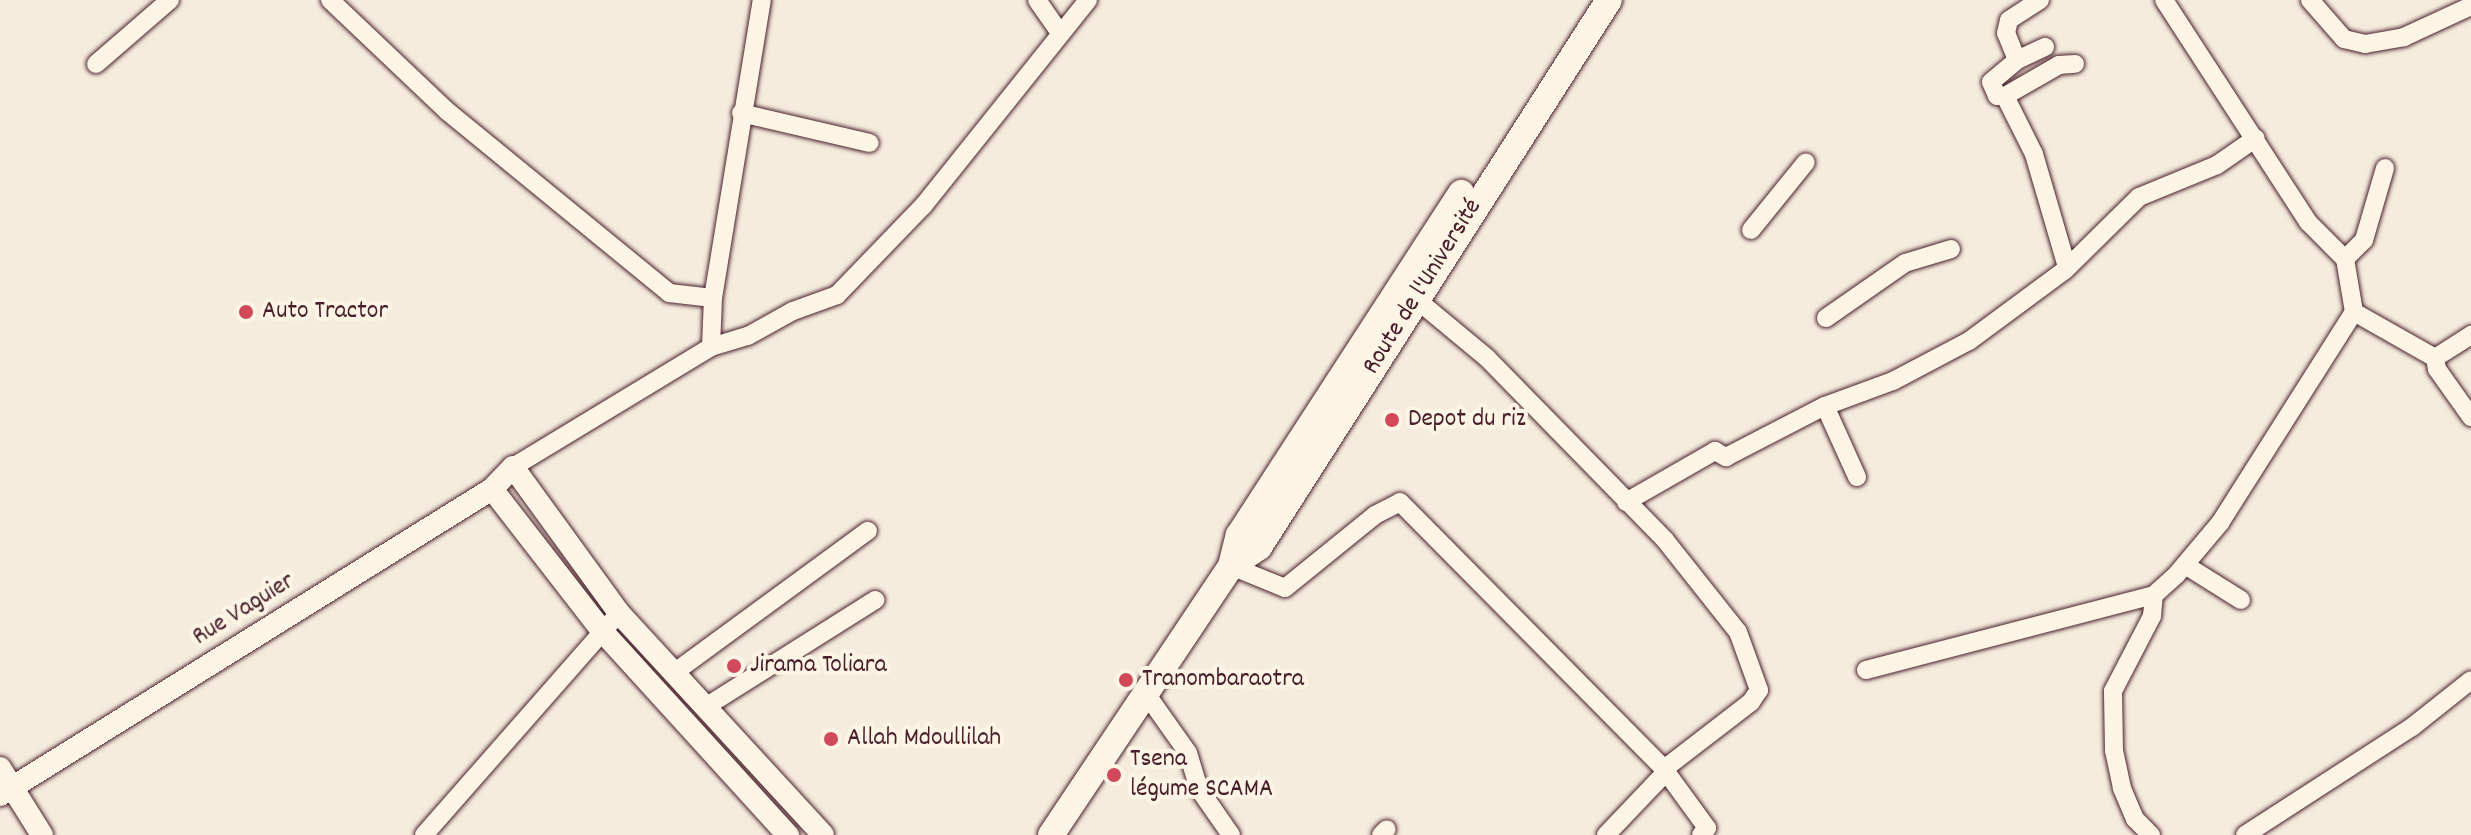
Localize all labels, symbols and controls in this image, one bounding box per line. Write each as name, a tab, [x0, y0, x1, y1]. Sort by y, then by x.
street label: Route de l'Université	[1356, 193, 1490, 381]
place label: Auto Tractor	[262, 296, 388, 328]
marker: Auto Tractor	[237, 303, 255, 321]
place label: Depot du riz	[1408, 404, 1526, 436]
marker: Depot du riz	[1383, 411, 1401, 429]
street label: Rue Vaguier	[187, 566, 301, 654]
place label: Jirama Toliara	[750, 650, 887, 682]
marker: Jirama Toliara	[725, 657, 743, 675]
place label: Tranombaraotra	[1142, 664, 1304, 696]
marker: Tranombaraotra	[1117, 671, 1135, 689]
place label: Allah Mdoullilah	[847, 723, 1001, 755]
marker: Allah Mdoullilah	[822, 730, 840, 748]
place label: Tsena légume SCAMA	[1130, 744, 1273, 806]
marker: Tsena légume SCAMA	[1105, 766, 1123, 784]

